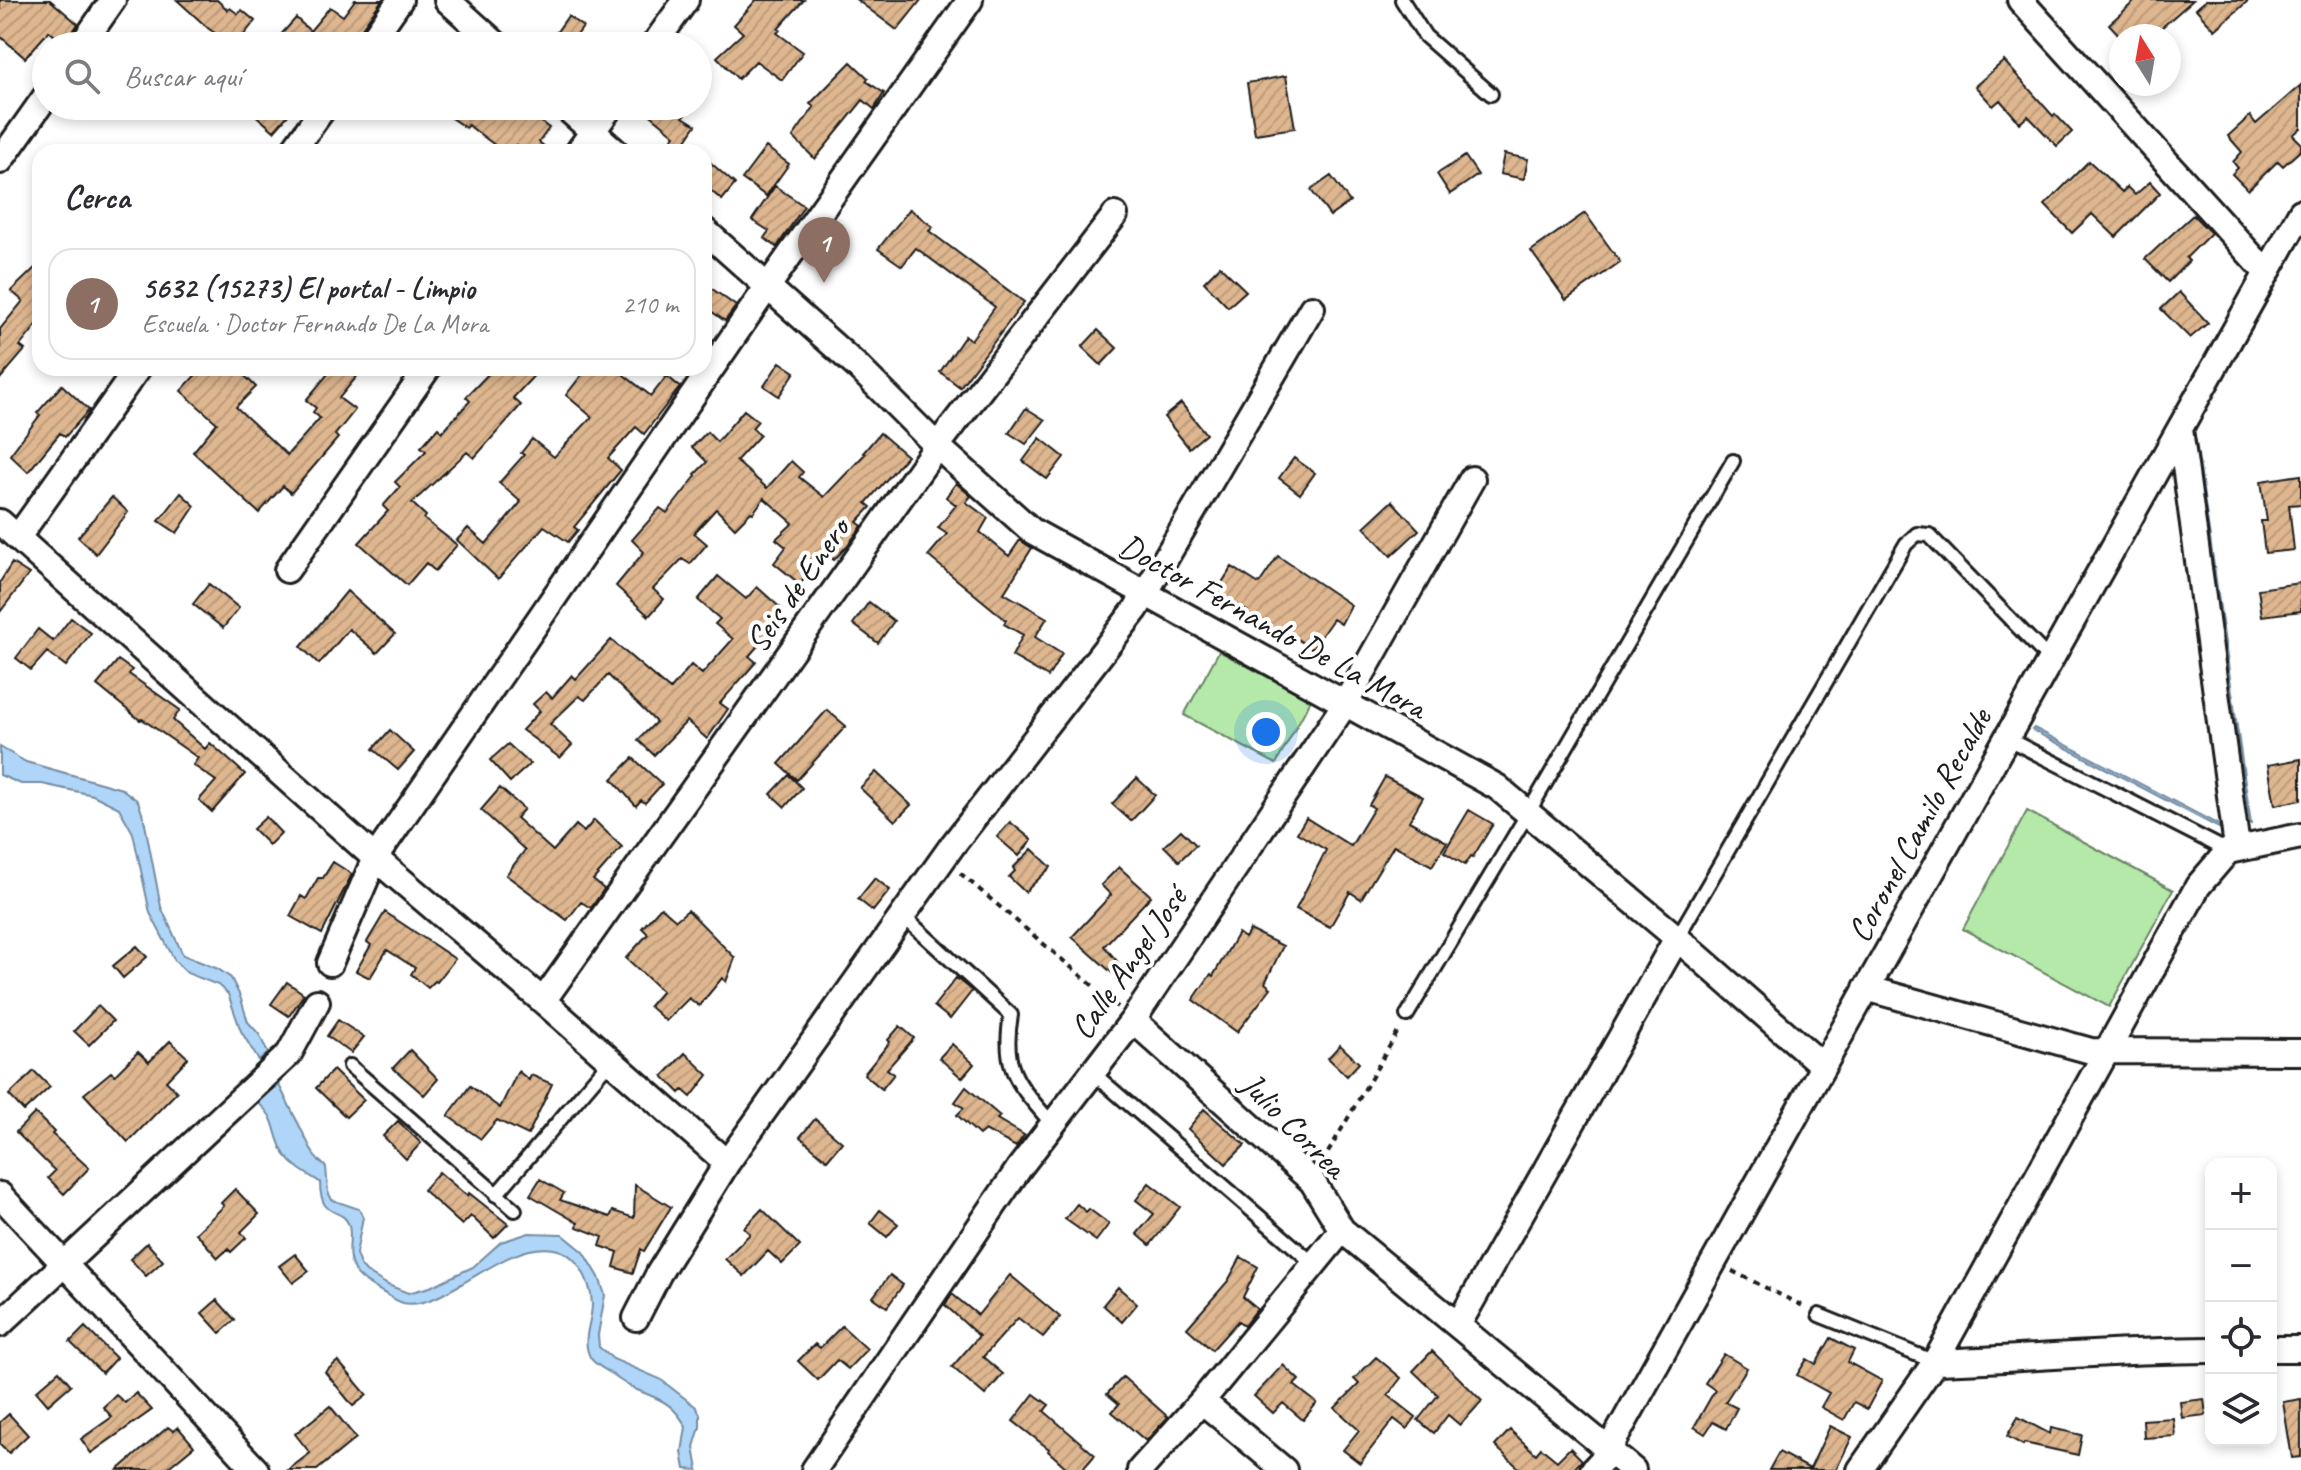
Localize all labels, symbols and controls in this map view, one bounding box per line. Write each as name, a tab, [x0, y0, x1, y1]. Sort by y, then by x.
north arrow	[2109, 24, 2181, 96]
search box	[32, 32, 712, 120]
icon: search	[60, 54, 104, 98]
text: Buscar aquí	[124, 57, 242, 95]
text: Cerca	[64, 175, 130, 218]
pin: 1	[798, 217, 850, 283]
text: 5632 (15273) El portal - Limpio	[142, 269, 475, 307]
text: 1	[86, 288, 98, 321]
text: 210 m	[622, 288, 678, 321]
text: Escuela · Doctor Fernando De La Mora	[142, 307, 488, 340]
street label: Seis de Enero	[735, 506, 861, 661]
street label: Doctor Fernando De La Mora	[1112, 524, 1437, 730]
street label: Coronel Camilo Recalde	[1837, 699, 2002, 949]
your location	[1246, 712, 1286, 752]
street label: Calle Angel José	[1060, 875, 1199, 1047]
street label: Julio Correa	[1230, 1061, 1358, 1189]
map controls	[2205, 1158, 2277, 1446]
button: +	[2205, 1158, 2277, 1230]
button: −	[2205, 1230, 2277, 1302]
button: locate	[2205, 1302, 2277, 1374]
button: layers	[2205, 1374, 2277, 1446]

